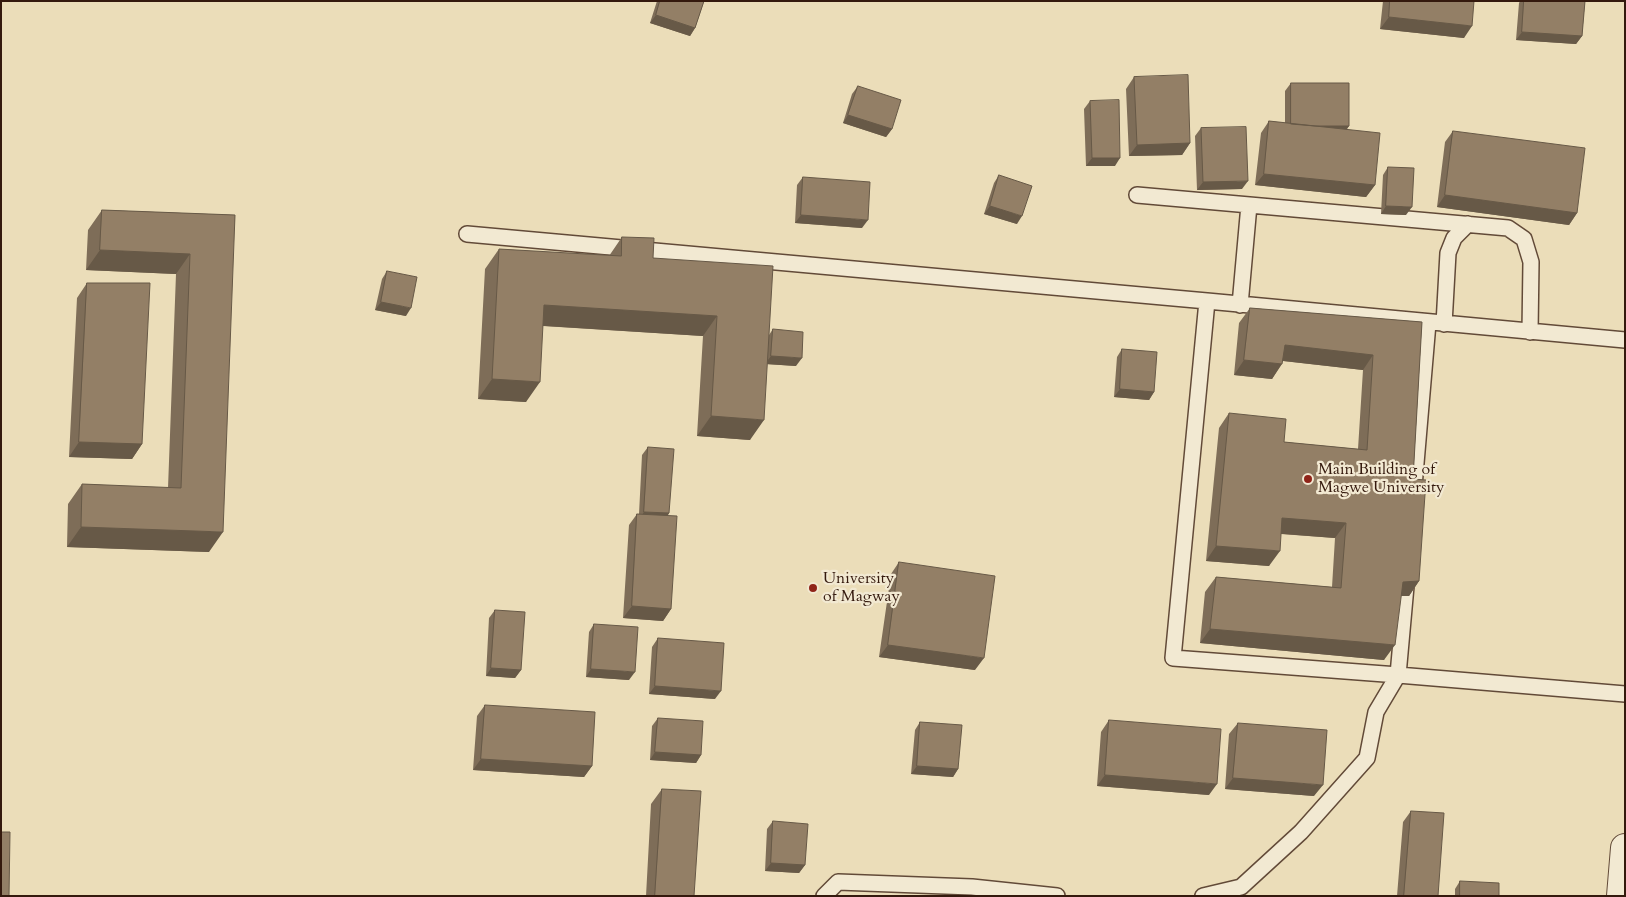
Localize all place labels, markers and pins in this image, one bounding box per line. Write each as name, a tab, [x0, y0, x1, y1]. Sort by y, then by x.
place label: Main Building of Magwe University	[1318, 460, 1445, 498]
marker: Main Building of Magwe University	[1302, 473, 1314, 485]
place label: University of Magway	[823, 569, 900, 607]
marker: University of Magway	[807, 582, 819, 594]

